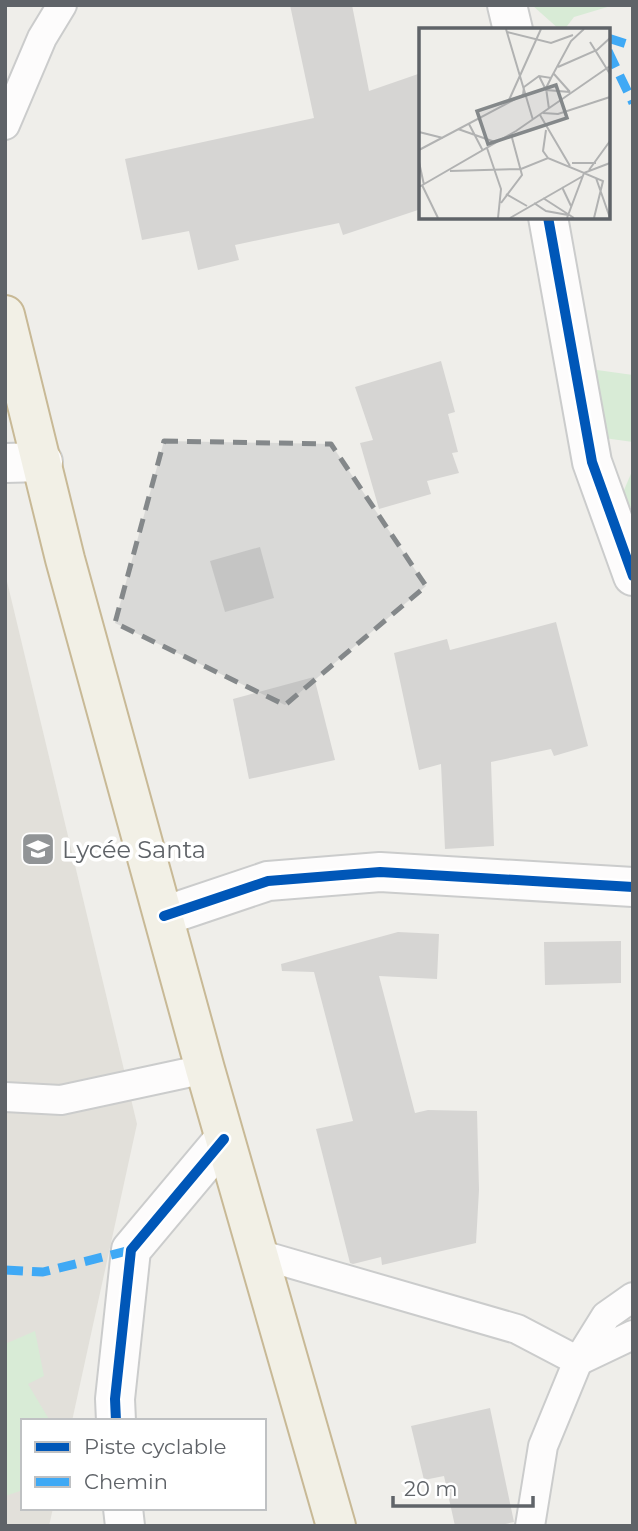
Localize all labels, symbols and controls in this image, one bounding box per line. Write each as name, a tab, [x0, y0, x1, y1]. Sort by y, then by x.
inset map	[419, 28, 610, 219]
school or university icon: Lycée Santa	[19, 830, 57, 868]
place label: Lycée Santa	[62, 835, 206, 864]
legend	[21, 1419, 266, 1510]
text: Piste cyclable	[84, 1434, 226, 1459]
scale bar	[393, 1464, 533, 1508]
text: Chemin	[84, 1469, 168, 1494]
text: 20 m	[404, 1476, 458, 1501]

